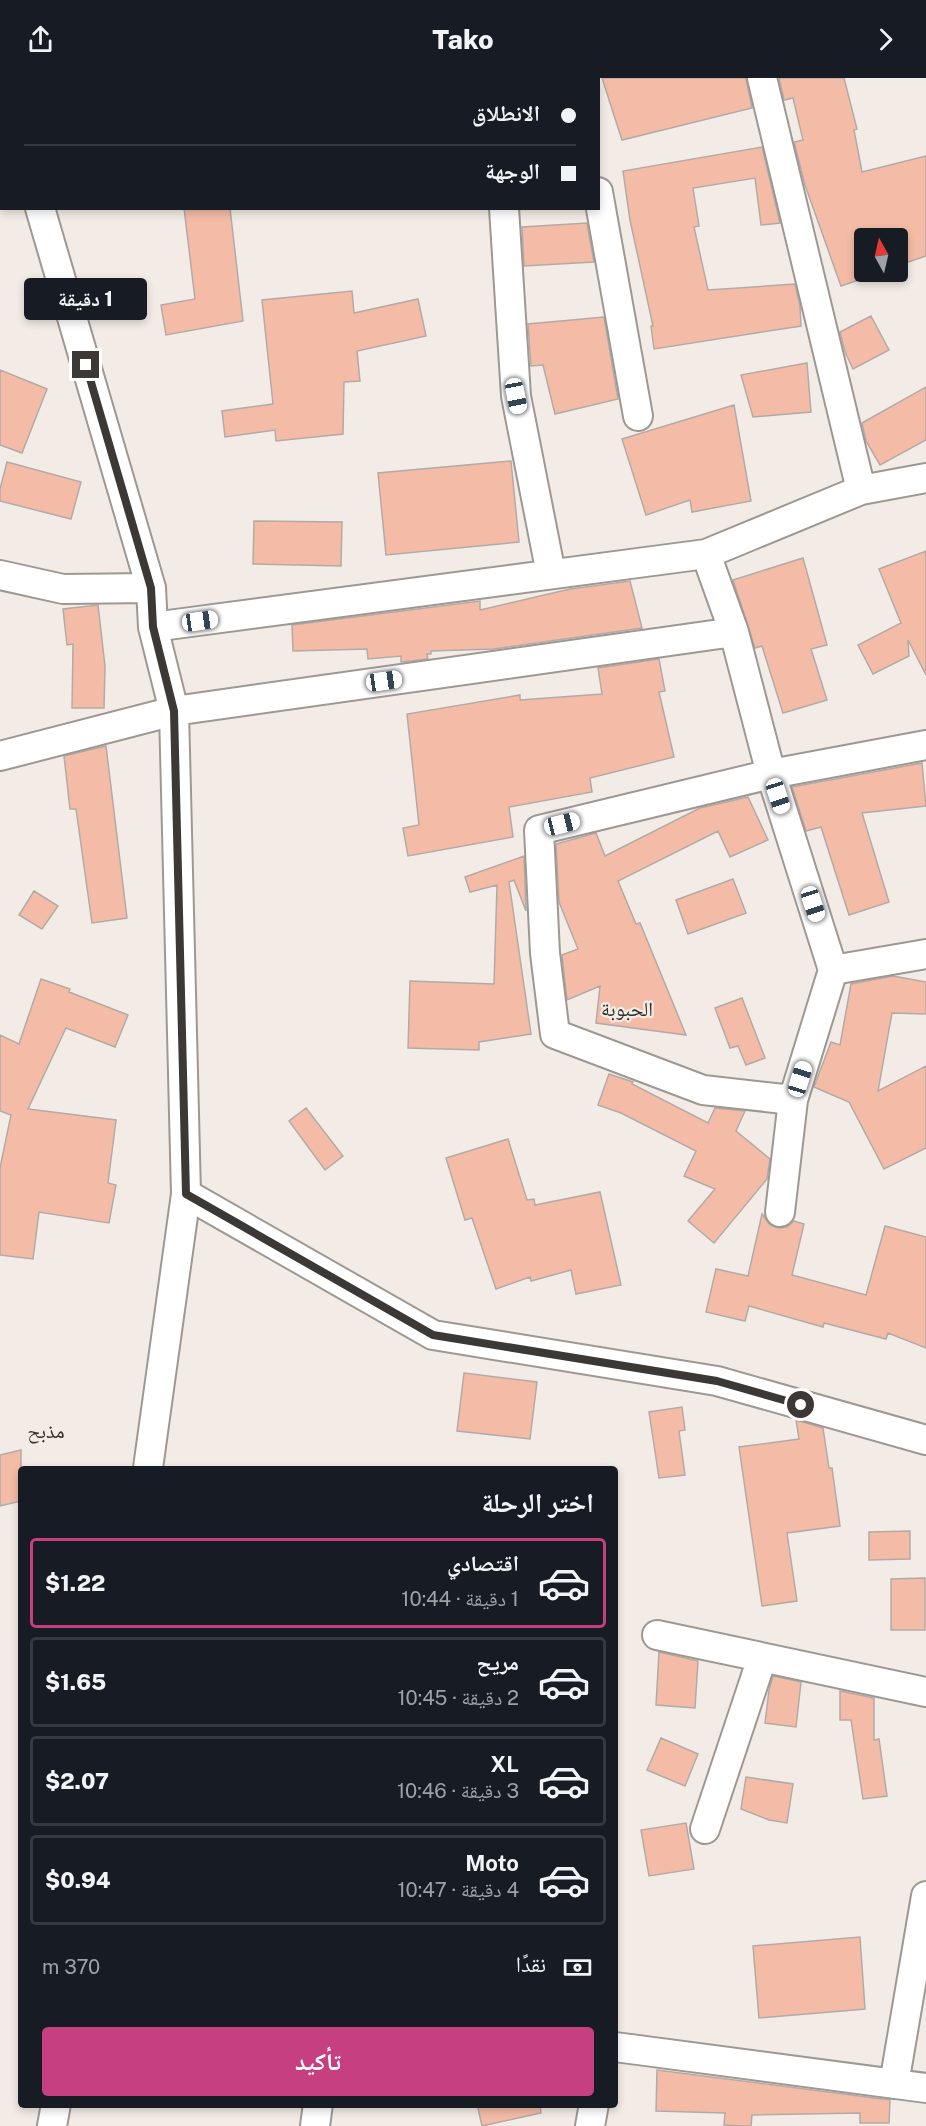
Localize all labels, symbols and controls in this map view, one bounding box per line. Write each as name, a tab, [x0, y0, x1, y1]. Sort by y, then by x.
icon: share	[24, 23, 57, 56]
text: Tako	[432, 23, 494, 55]
icon: forward	[869, 23, 902, 56]
text: الانطلاق	[472, 100, 540, 126]
text: الوجهة	[485, 158, 540, 184]
north arrow	[854, 228, 908, 282]
map controls	[854, 228, 908, 282]
callout: 1 دقيقة	[25, 278, 148, 320]
text: 1 دقيقة	[58, 287, 113, 311]
route end	[72, 351, 99, 378]
car	[504, 377, 528, 415]
car	[181, 610, 219, 632]
car	[365, 670, 403, 692]
car	[764, 776, 792, 816]
car	[542, 811, 582, 837]
car	[799, 884, 827, 924]
district label: الحبوبة	[601, 997, 653, 1021]
car	[786, 1059, 814, 1099]
route start	[787, 1391, 814, 1418]
district label: مذبح	[27, 1419, 65, 1444]
text: اختر الرحلة	[481, 1486, 594, 1518]
text: اقتصادي	[447, 1550, 519, 1576]
icon: car	[537, 1556, 591, 1610]
text: $1.22	[45, 1570, 105, 1596]
text: 1 دقيقة · 10:44	[401, 1587, 519, 1611]
text: مريح	[476, 1649, 519, 1675]
icon: car	[537, 1655, 591, 1709]
text: $1.65	[45, 1669, 106, 1695]
text: 2 دقيقة · 10:45	[397, 1686, 519, 1710]
text: XL	[491, 1751, 519, 1777]
icon: car	[537, 1754, 591, 1808]
text: $2.07	[45, 1768, 109, 1794]
text: 3 دقيقة · 10:46	[397, 1779, 519, 1803]
text: Moto	[465, 1850, 519, 1876]
icon: car	[537, 1853, 591, 1907]
text: $0.94	[45, 1867, 111, 1893]
text: 4 دقيقة · 10:47	[397, 1878, 519, 1902]
text: نقدًا	[516, 1951, 546, 1977]
icon: cash	[561, 1951, 594, 1984]
text: 370 m	[42, 1955, 100, 1979]
button: تأكيد	[42, 2027, 594, 2096]

